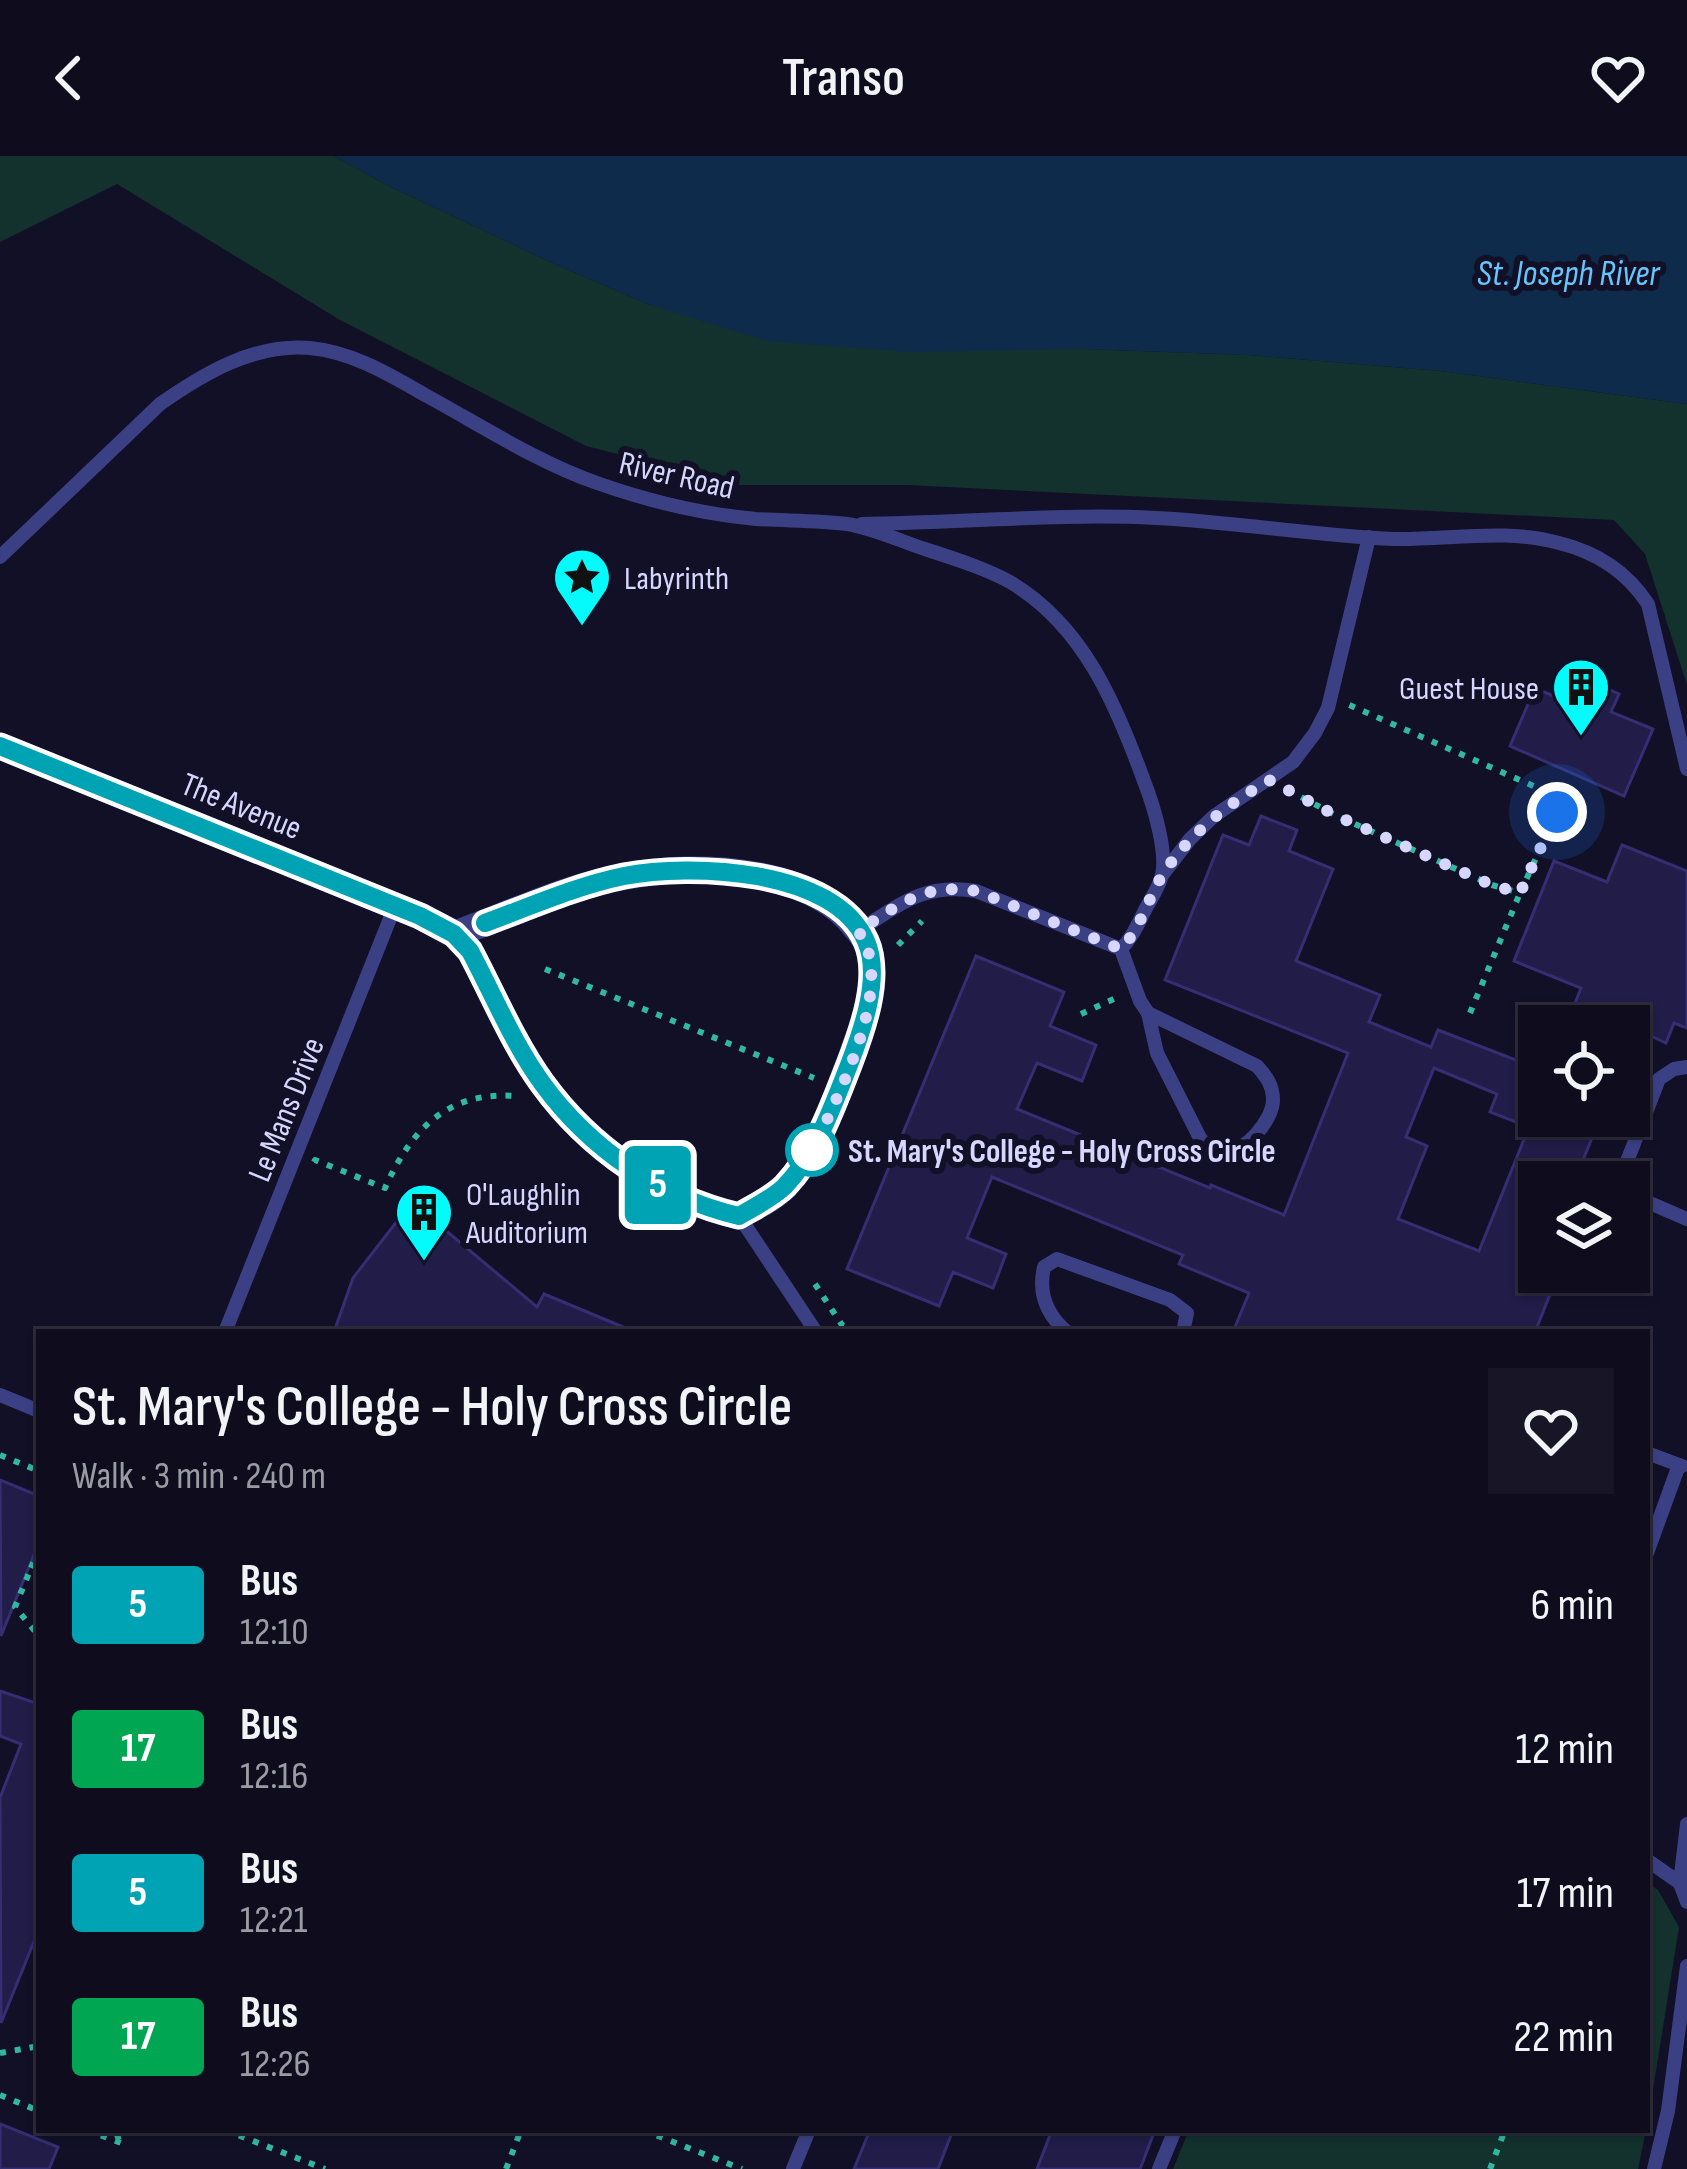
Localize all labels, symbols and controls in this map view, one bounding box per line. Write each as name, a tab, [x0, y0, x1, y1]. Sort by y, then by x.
icon: back	[36, 45, 102, 111]
icon: heart	[1585, 45, 1651, 111]
text: Transo	[782, 46, 905, 111]
water label: St. Joseph River	[1477, 253, 1661, 296]
street label: River Road	[615, 443, 738, 509]
place icon: Labyrinth	[551, 546, 613, 628]
place label: Labyrinth	[624, 559, 729, 599]
building icon: Guest House	[1550, 656, 1612, 738]
place label: Guest House	[1399, 669, 1539, 709]
street label: The Avenue	[175, 765, 307, 849]
your location	[1527, 782, 1587, 842]
map controls	[1518, 1005, 1650, 1293]
button: locate	[1518, 1005, 1650, 1137]
street label: Le Mans Drive	[240, 1032, 334, 1187]
marker: St. Mary's College - Holy Cross Circle	[787, 1125, 837, 1175]
place label: St. Mary's College - Holy Cross Circle	[848, 1132, 1276, 1172]
line badge: 5	[619, 1146, 697, 1224]
text: 5	[649, 1159, 667, 1210]
button: layers	[1518, 1161, 1650, 1293]
place label: O'Laughlin Auditorium	[465, 1175, 588, 1253]
building icon: O'Laughlin Auditorium	[393, 1181, 455, 1263]
button: heart	[1488, 1368, 1614, 1494]
text: St. Mary's College - Holy Cross Circle	[72, 1374, 792, 1442]
text: Walk · 3 min · 240 m	[72, 1453, 326, 1500]
text: Bus	[240, 1554, 298, 1609]
text: 6 min	[1531, 1578, 1614, 1633]
text: 5	[129, 1579, 147, 1630]
text: 12:10	[240, 1609, 309, 1656]
text: Bus	[240, 1698, 298, 1753]
text: 12 min	[1516, 1722, 1614, 1777]
text: 17	[121, 1723, 155, 1774]
text: 12:16	[240, 1753, 308, 1800]
text: Bus	[240, 1842, 298, 1897]
text: 17 min	[1517, 1866, 1614, 1921]
text: 5	[129, 1867, 147, 1918]
text: 12:21	[240, 1897, 307, 1944]
text: Bus	[240, 1986, 298, 2041]
text: 22 min	[1513, 2010, 1614, 2065]
text: 17	[121, 2011, 155, 2062]
text: 12:26	[240, 2041, 311, 2088]

